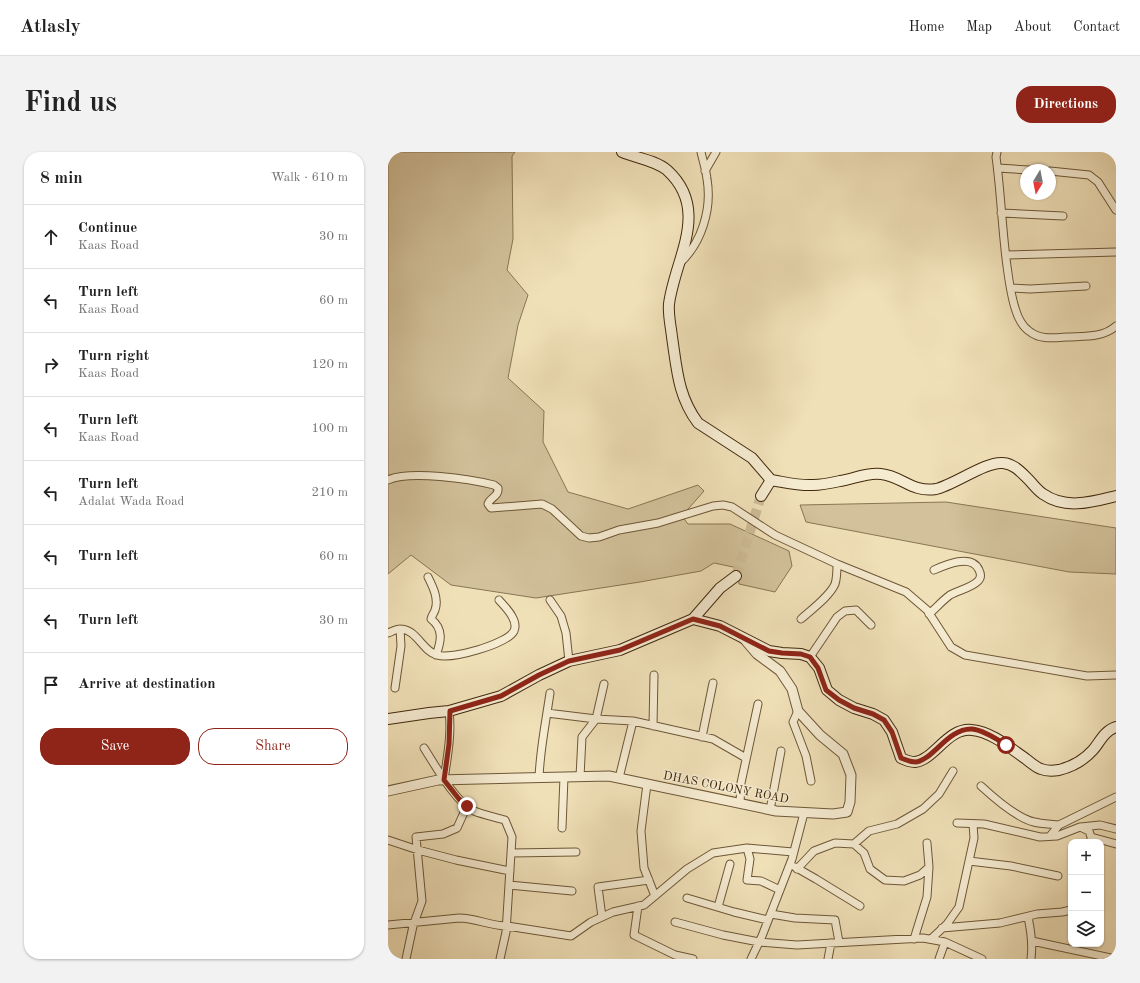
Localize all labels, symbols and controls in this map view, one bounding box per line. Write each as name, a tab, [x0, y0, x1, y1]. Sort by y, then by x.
text: Atlasly	[20, 18, 81, 37]
text: Home	[909, 20, 944, 34]
text: Map	[966, 20, 992, 34]
text: About	[1014, 20, 1051, 34]
text: Contact	[1073, 20, 1120, 34]
button: Directions	[1016, 86, 1116, 123]
text: Find us	[24, 90, 117, 118]
north arrow	[1020, 164, 1056, 200]
text: 8 min	[40, 170, 83, 187]
text: Walk · 610 m	[271, 171, 348, 184]
text: Continue	[78, 221, 137, 236]
icon: ahead	[40, 226, 62, 248]
text: 30 m	[319, 230, 348, 243]
text: Kaas Road	[78, 239, 139, 252]
text: Turn left	[78, 285, 138, 300]
icon: left	[40, 290, 62, 312]
text: 60 m	[319, 294, 348, 307]
text: Kaas Road	[78, 303, 139, 316]
text: Turn right	[78, 349, 149, 364]
icon: right	[40, 354, 62, 376]
text: 120 m	[311, 358, 348, 371]
text: Kaas Road	[78, 367, 139, 380]
text: Turn left	[78, 413, 138, 428]
icon: left	[40, 418, 62, 440]
text: 100 m	[311, 422, 348, 435]
text: Kaas Road	[78, 431, 139, 444]
text: Turn left	[78, 477, 138, 492]
icon: left	[40, 482, 62, 504]
text: 210 m	[311, 486, 348, 499]
text: Adalat Wada Road	[78, 495, 184, 508]
icon: left	[40, 546, 62, 568]
text: Turn left	[78, 549, 138, 564]
text: 60 m	[319, 550, 348, 563]
icon: left	[40, 610, 62, 632]
text: Turn left	[78, 613, 138, 628]
text: 30 m	[319, 614, 348, 627]
icon: arrive	[40, 674, 62, 696]
text: Arrive at destination	[78, 677, 216, 692]
button: Save	[40, 728, 190, 765]
button: Share	[198, 728, 348, 765]
route start	[997, 736, 1015, 754]
street label: DHAS COLONY ROAD	[662, 770, 790, 806]
route end	[458, 797, 476, 815]
map controls	[1068, 839, 1104, 947]
button: +	[1068, 839, 1104, 875]
button: −	[1068, 875, 1104, 911]
button: layers	[1068, 911, 1104, 947]

